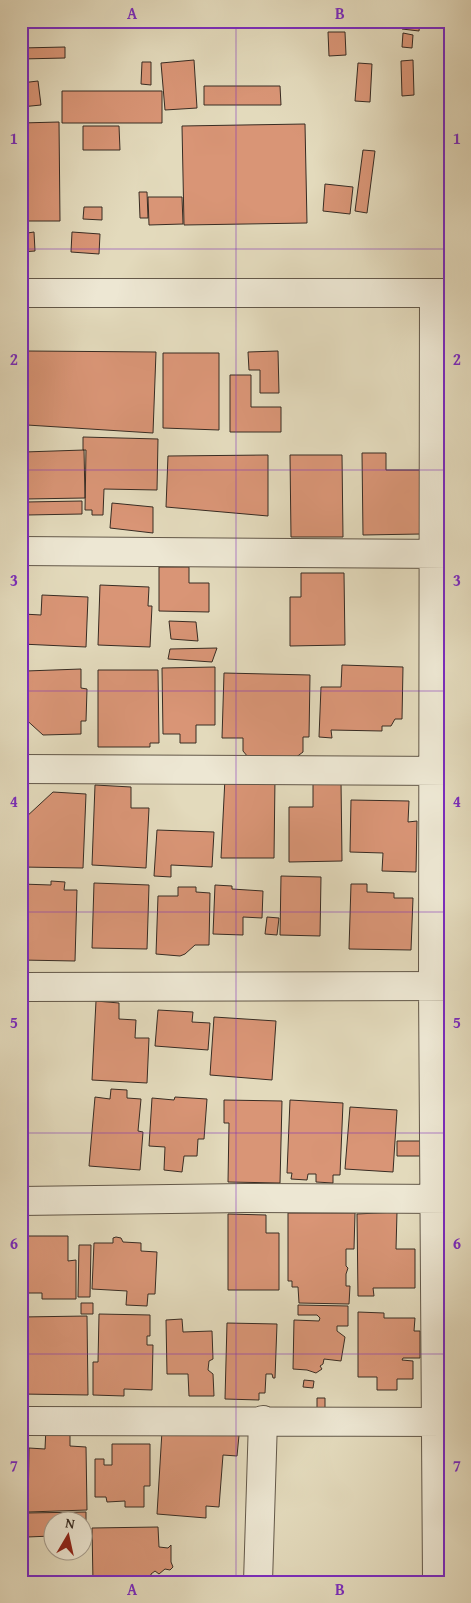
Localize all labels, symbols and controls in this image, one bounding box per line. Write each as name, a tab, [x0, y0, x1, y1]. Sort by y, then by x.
text: A	[127, 1, 138, 25]
text: B	[335, 1, 345, 25]
text: 1	[10, 126, 18, 150]
text: 1	[453, 126, 461, 150]
text: 2	[10, 347, 18, 371]
text: 2	[453, 347, 461, 371]
text: 3	[10, 568, 18, 592]
text: 3	[453, 568, 461, 592]
text: 4	[10, 789, 18, 813]
text: 4	[453, 789, 461, 813]
text: 5	[10, 1010, 18, 1034]
text: 5	[453, 1010, 461, 1034]
text: 6	[10, 1231, 18, 1255]
text: 6	[453, 1231, 461, 1255]
text: 7	[10, 1453, 18, 1477]
text: 7	[453, 1453, 461, 1477]
north arrow	[42, 1510, 92, 1560]
text: N	[64, 1513, 77, 1534]
text: A	[127, 1577, 138, 1601]
text: B	[335, 1577, 345, 1601]

